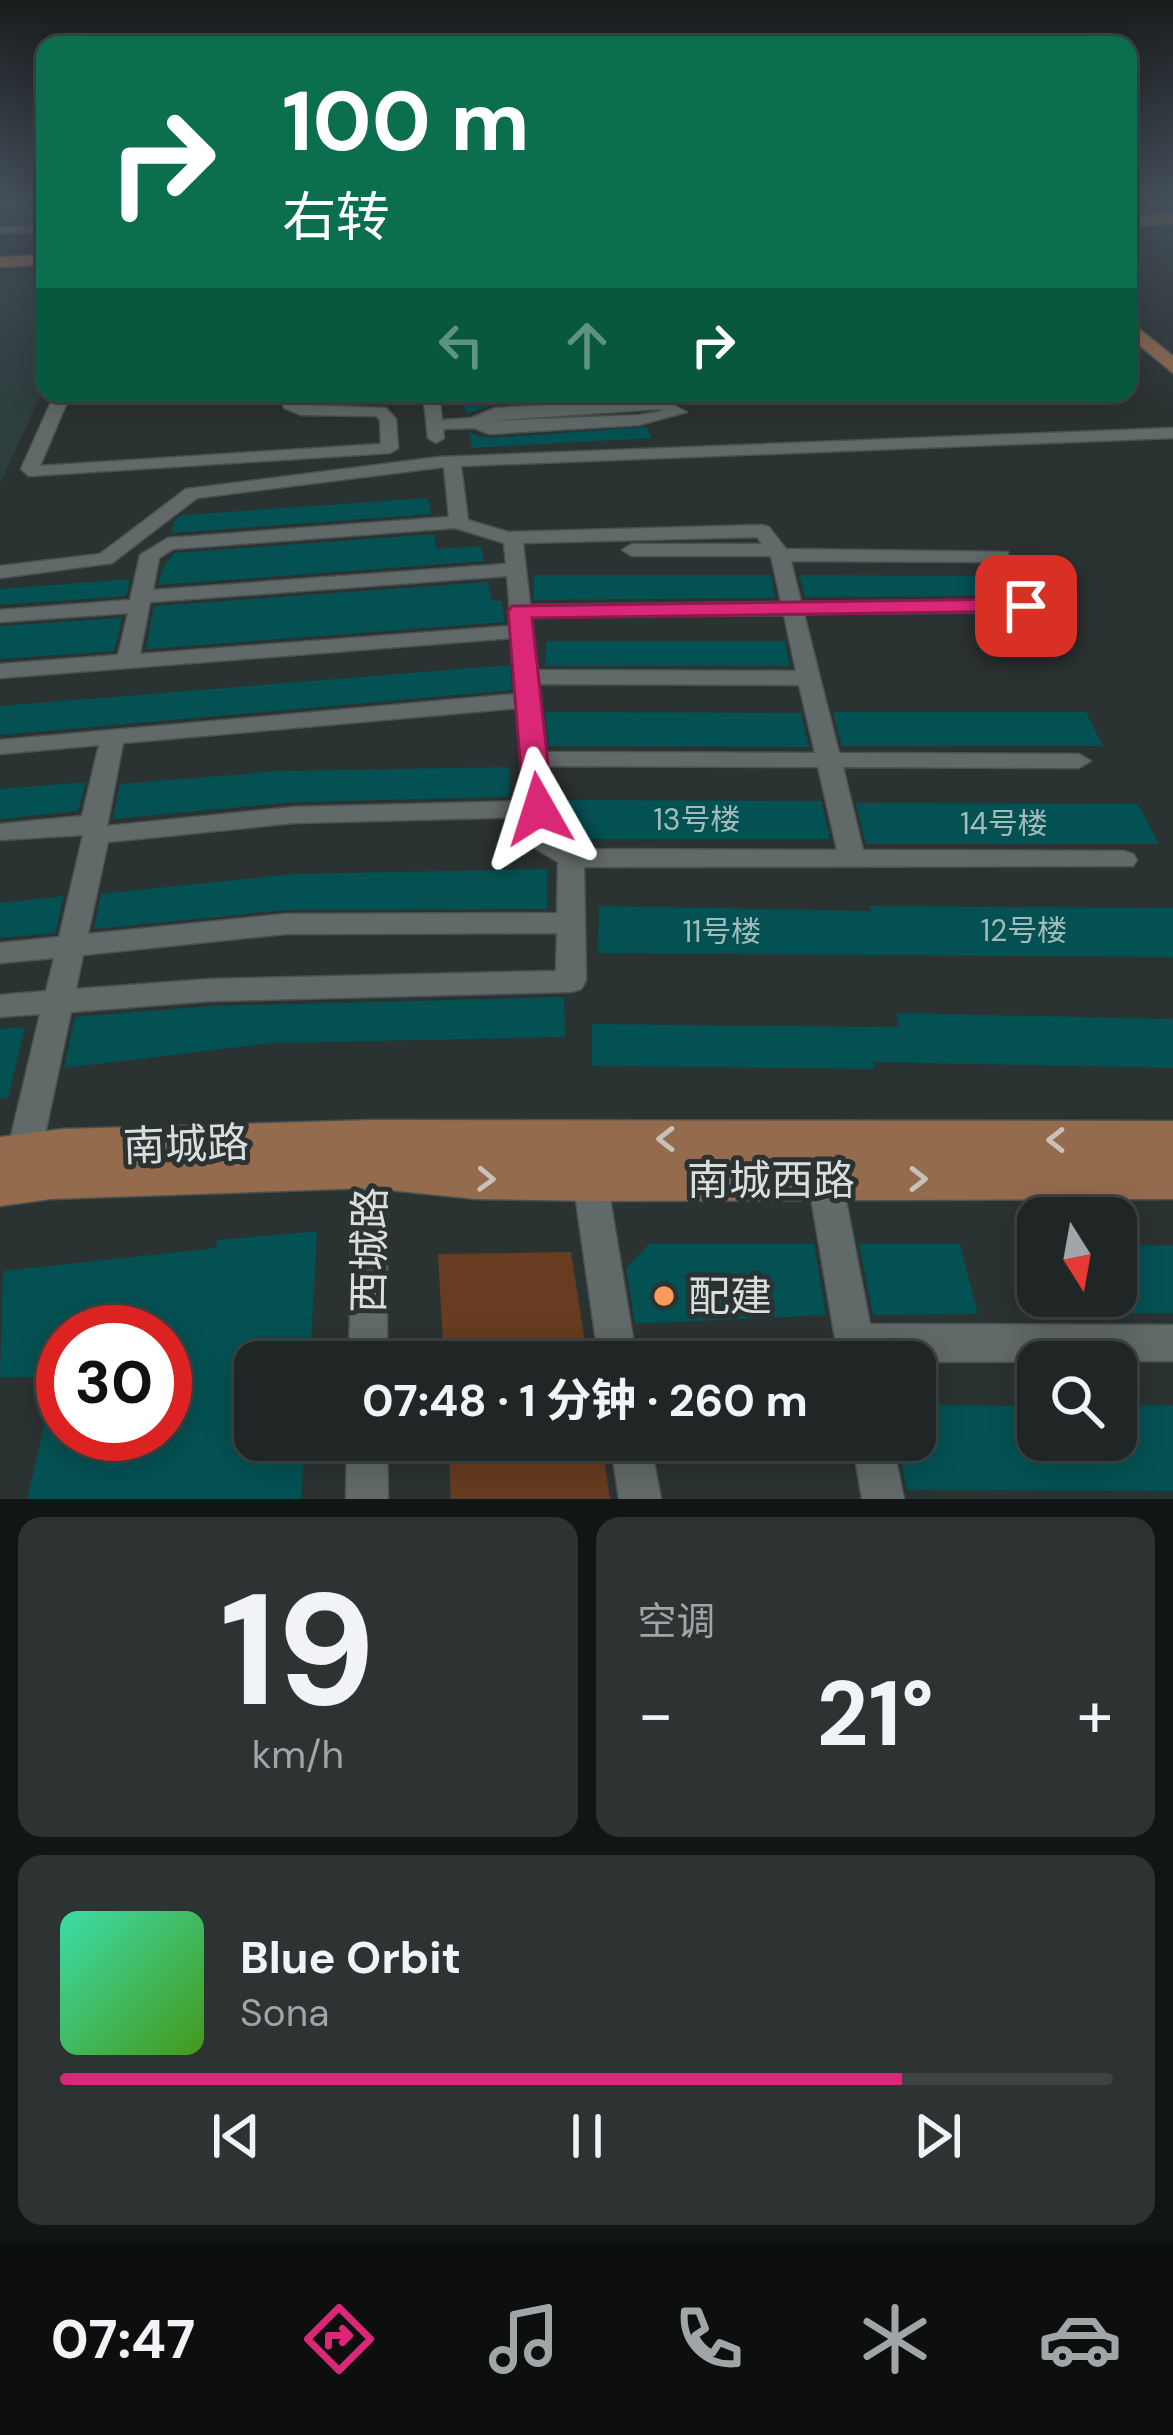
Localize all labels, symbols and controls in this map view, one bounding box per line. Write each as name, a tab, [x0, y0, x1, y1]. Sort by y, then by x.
text: 100 m	[282, 67, 530, 176]
icon: right	[84, 84, 240, 240]
text: 右转	[282, 182, 390, 253]
icon: left	[428, 312, 494, 378]
icon: ahead	[554, 312, 620, 378]
icon: right	[680, 312, 746, 378]
pin	[975, 555, 1077, 657]
icon: arrive	[993, 573, 1059, 639]
position arrow	[476, 746, 602, 872]
house number: 13号楼	[653, 800, 741, 839]
house number: 14号楼	[960, 804, 1048, 843]
house number: 12号楼	[981, 911, 1067, 950]
house number: 11号楼	[683, 912, 761, 951]
street label: 南城路	[122, 1115, 250, 1174]
one-way arrow	[656, 1126, 674, 1152]
one-way arrow	[1046, 1127, 1064, 1153]
street label: 南城西路	[687, 1153, 855, 1208]
one-way arrow	[477, 1166, 496, 1192]
one-way arrow	[910, 1166, 928, 1192]
street label: 西城路	[341, 1187, 398, 1313]
north arrow	[1017, 1197, 1137, 1317]
map controls	[1017, 1197, 1137, 1461]
place label: 配建	[688, 1269, 772, 1324]
marker: 配建	[651, 1283, 677, 1309]
speed limit sign: 30	[36, 1305, 192, 1461]
button: search	[1017, 1341, 1137, 1461]
text: 07:48 · 1 分钟 · 260 m	[362, 1371, 808, 1430]
text: 19	[220, 1549, 376, 1752]
text: 空调	[638, 1596, 716, 1647]
text: 21°	[817, 1656, 934, 1773]
text: −	[638, 1672, 674, 1757]
text: +	[1077, 1672, 1113, 1757]
text: km/h	[252, 1729, 344, 1780]
text: Blue Orbit	[240, 1928, 461, 1987]
text: Sona	[240, 1987, 329, 2038]
icon: previous	[203, 2103, 269, 2169]
icon: pause	[554, 2103, 620, 2169]
icon: next	[905, 2103, 971, 2169]
icon: directions	[297, 2297, 381, 2381]
icon: music	[482, 2297, 566, 2381]
icon: phone	[667, 2297, 751, 2381]
icon: climate	[853, 2297, 937, 2381]
icon: car	[1038, 2297, 1122, 2381]
text: 07:47	[51, 2304, 195, 2375]

